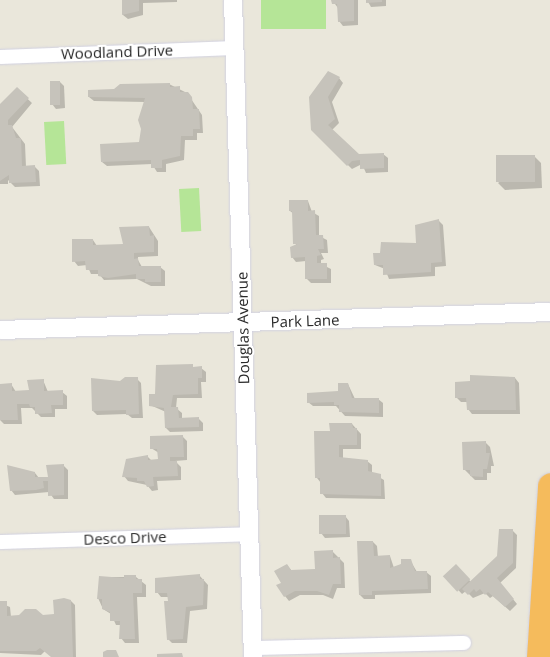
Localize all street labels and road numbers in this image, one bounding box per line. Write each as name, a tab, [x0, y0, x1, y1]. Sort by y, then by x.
street label: Woodland Drive	[61, 41, 173, 63]
street label: Douglas Avenue	[233, 272, 253, 384]
street label: Park Lane	[270, 311, 340, 331]
street label: Desco Drive	[83, 528, 167, 548]

